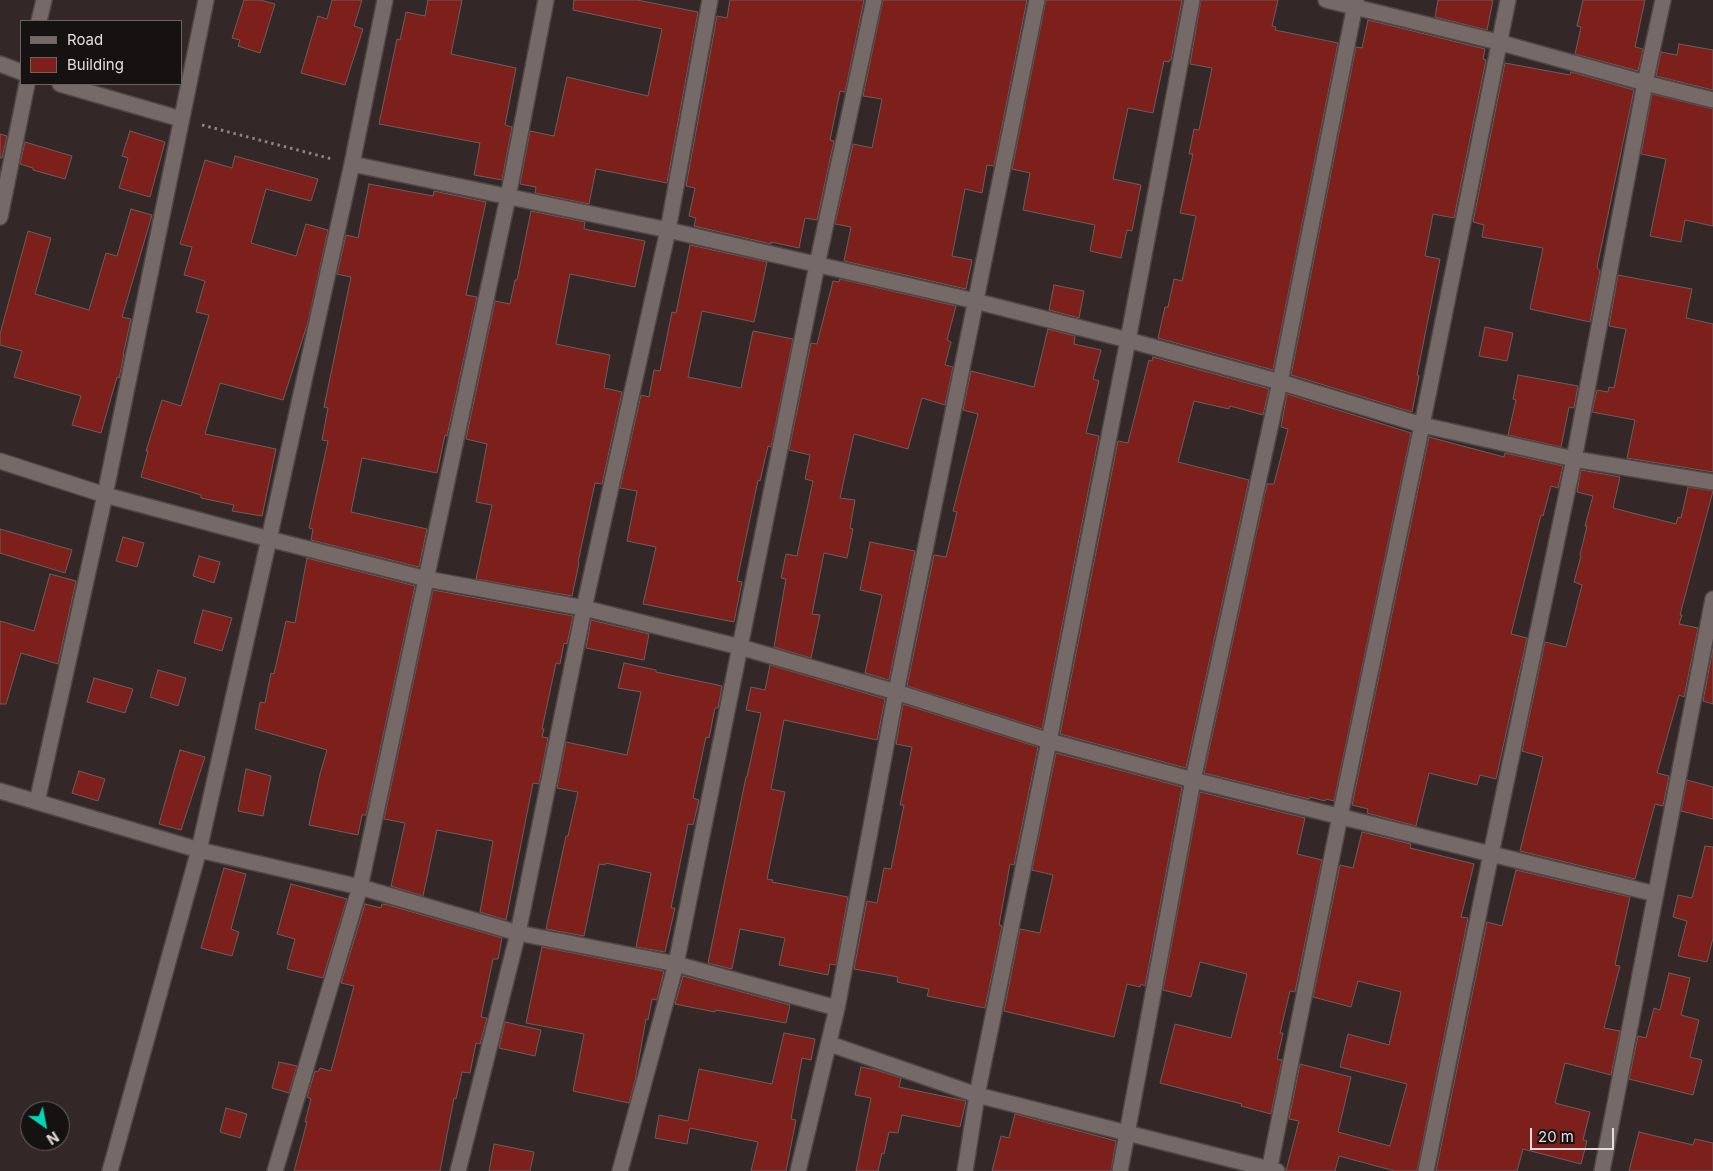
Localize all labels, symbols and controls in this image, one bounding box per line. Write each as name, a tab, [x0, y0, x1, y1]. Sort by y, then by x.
legend	[20, 20, 182, 85]
text: Road	[67, 30, 103, 49]
text: Building	[67, 55, 124, 74]
north arrow	[20, 1101, 70, 1151]
scale bar	[1533, 1118, 1617, 1150]
text: 20 m	[1538, 1127, 1574, 1146]
text: N	[44, 1128, 62, 1148]

